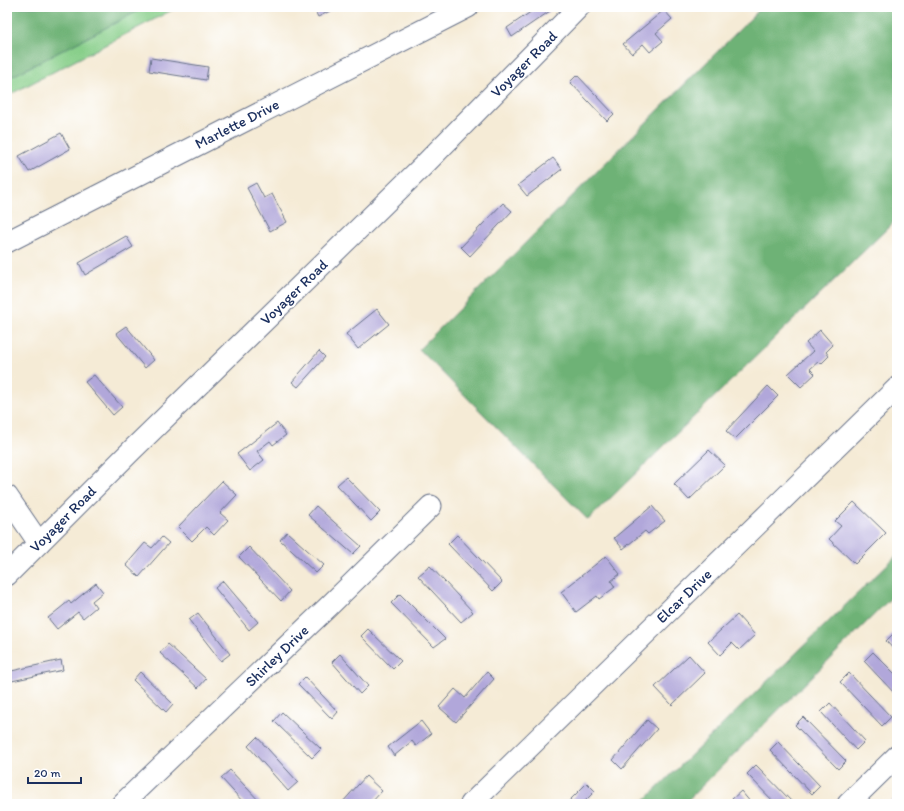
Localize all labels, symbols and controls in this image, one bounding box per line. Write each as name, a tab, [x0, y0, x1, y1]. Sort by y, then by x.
street label: Voyager Road	[487, 26, 562, 101]
street label: Marlette Drive	[192, 95, 282, 153]
street label: Voyager Road	[257, 255, 332, 329]
street label: Voyager Road	[26, 481, 101, 556]
street label: Elcar Drive	[652, 565, 716, 627]
street label: Shirley Drive	[242, 621, 312, 691]
scale bar	[28, 759, 81, 785]
text: 20 m	[34, 766, 61, 780]

